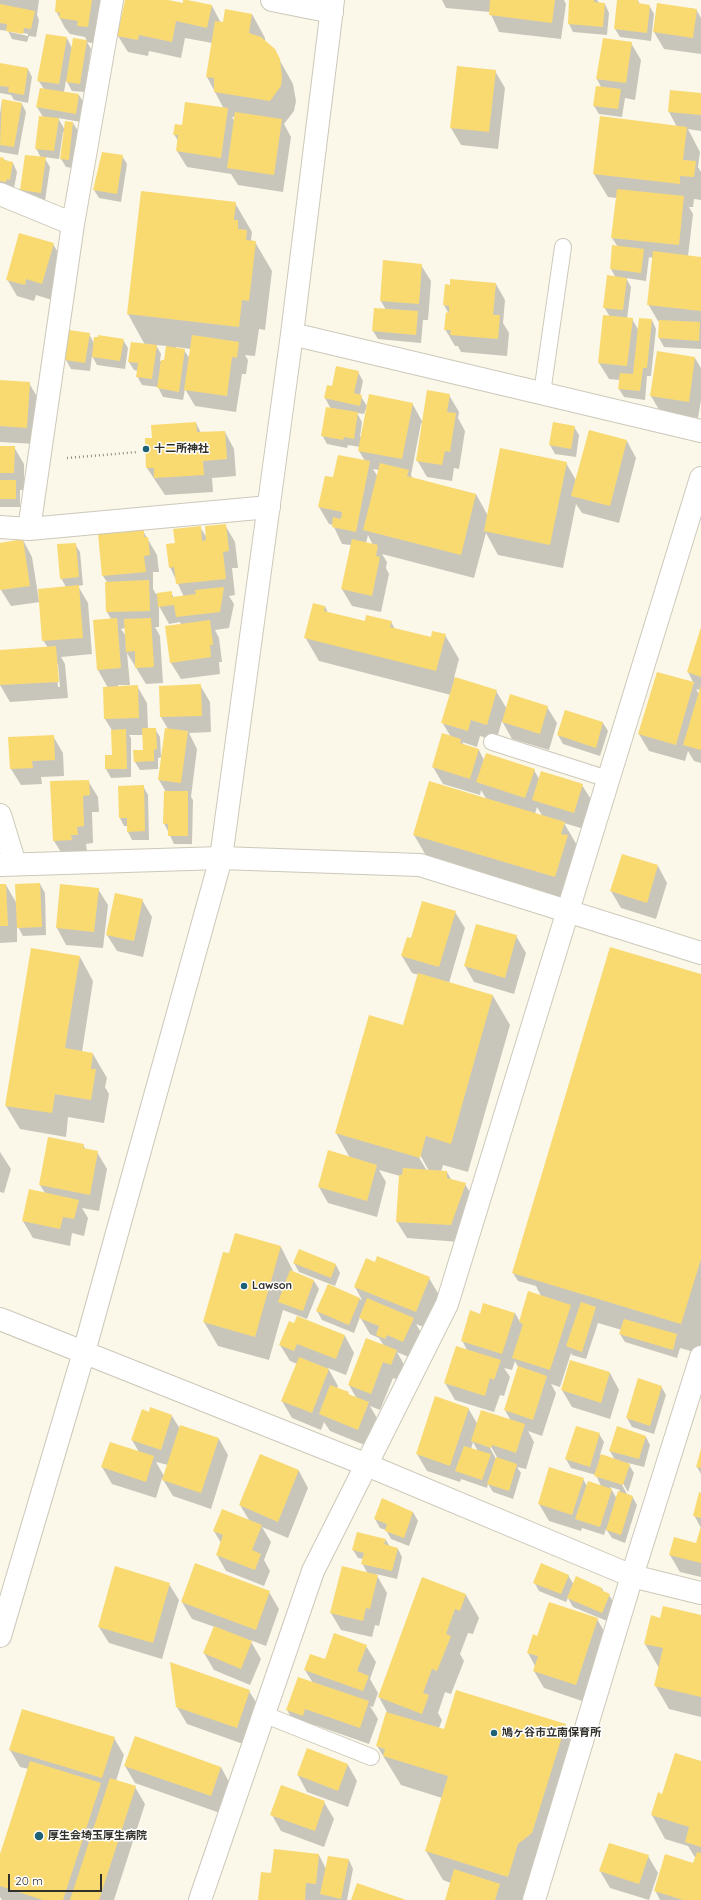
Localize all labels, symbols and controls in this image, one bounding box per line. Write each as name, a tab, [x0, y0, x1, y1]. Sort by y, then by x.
place label: 十二所神社	[154, 442, 209, 456]
marker: 十二所神社	[141, 444, 151, 454]
place label: Lawson	[252, 1279, 292, 1293]
marker: Lawson	[239, 1281, 249, 1291]
place label: 鳩ヶ谷市立南保育所	[502, 1726, 601, 1740]
marker: 鳩ヶ谷市立南保育所	[489, 1728, 499, 1738]
place label: 厚生会埼玉厚生病院	[48, 1829, 147, 1843]
marker: 厚生会埼玉厚生病院	[33, 1830, 45, 1842]
scale bar	[10, 1866, 104, 1892]
text: 20 m	[15, 1873, 43, 1888]

